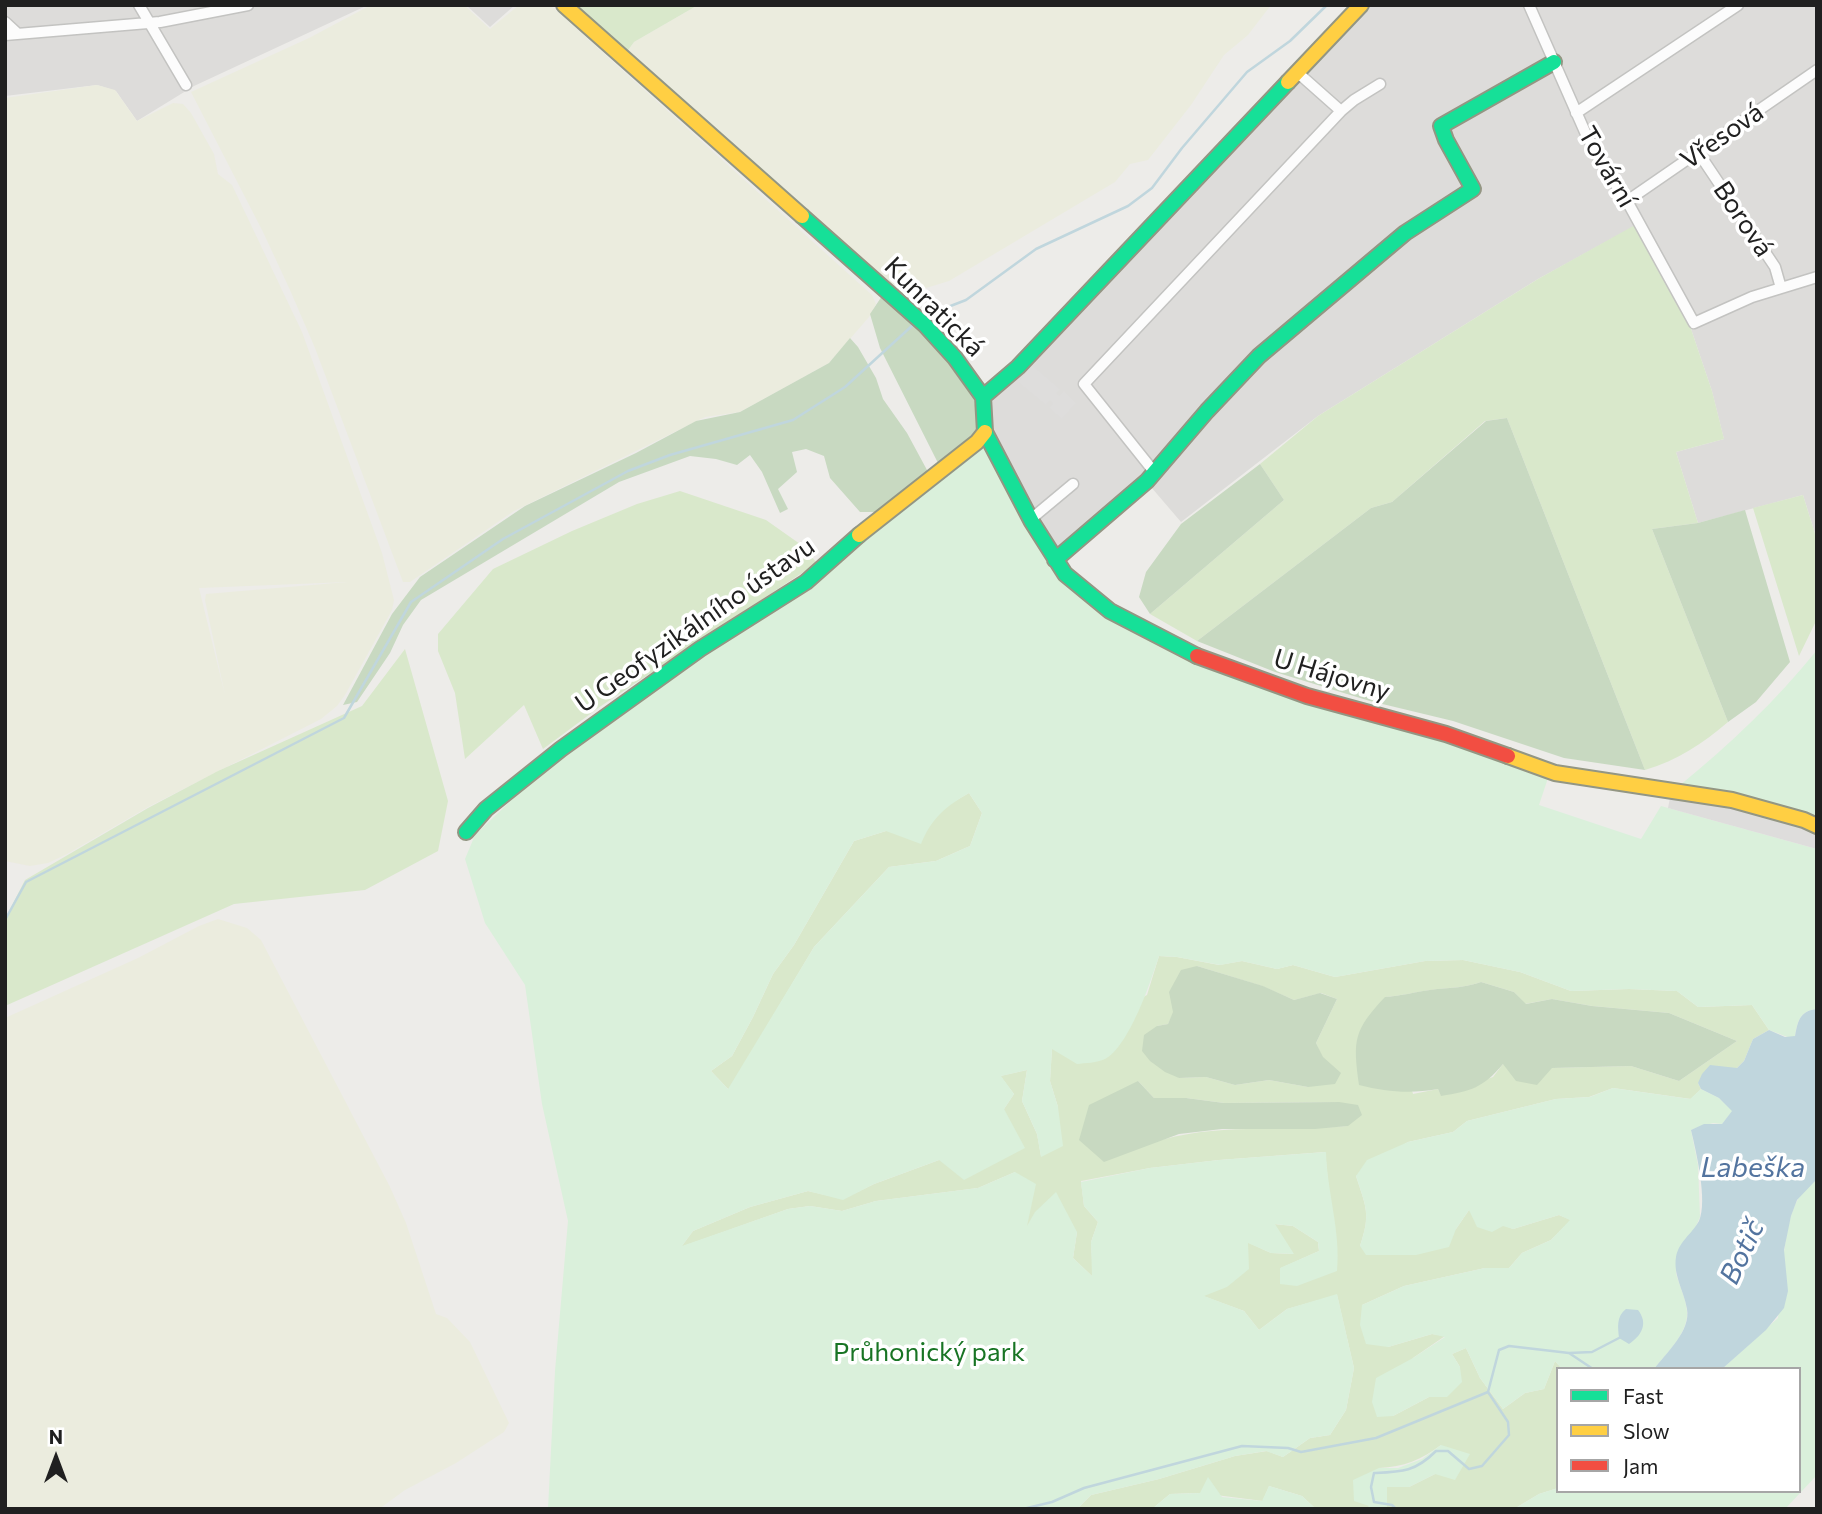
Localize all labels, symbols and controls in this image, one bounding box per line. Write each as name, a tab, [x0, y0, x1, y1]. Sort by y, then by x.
street label: Vřesová	[1675, 96, 1769, 176]
street label: Tovární	[1571, 121, 1643, 213]
street label: Borová	[1707, 176, 1779, 262]
street label: Kunratická	[878, 251, 990, 363]
street label: U Geofyzikálního ústavu	[569, 531, 821, 719]
street label: U Hájovny	[1270, 643, 1394, 707]
water label: Labeška	[1701, 1151, 1805, 1185]
water label: Botič	[1713, 1215, 1771, 1289]
park label: Průhonický park	[833, 1336, 1025, 1368]
legend	[1556, 1367, 1801, 1493]
text: Fast	[1623, 1383, 1664, 1408]
text: Slow	[1623, 1418, 1670, 1443]
north arrow	[21, 1423, 91, 1493]
text: N	[49, 1425, 63, 1448]
text: Jam	[1623, 1453, 1658, 1478]

